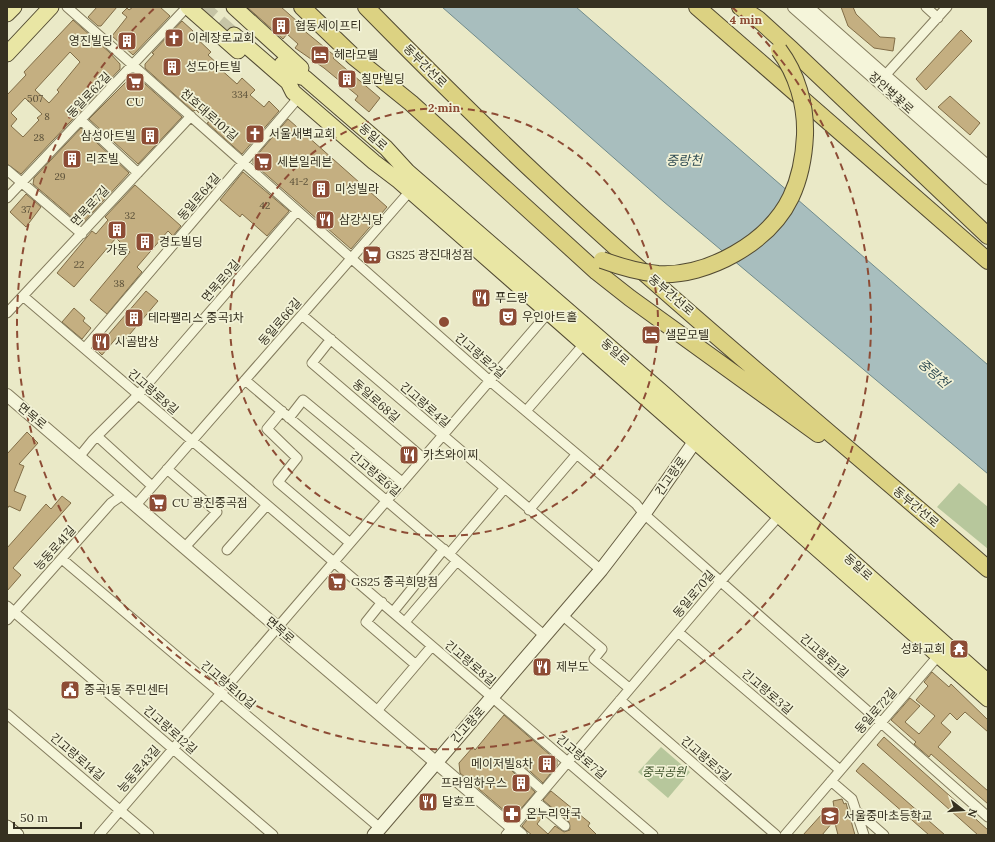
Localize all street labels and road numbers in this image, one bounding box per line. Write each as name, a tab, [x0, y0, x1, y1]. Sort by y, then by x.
street label: 동부간선로	[401, 41, 450, 90]
street label: 동일로62길	[63, 69, 114, 121]
street label: 장안벚꽃로	[866, 69, 917, 117]
street label: 천호대로101길	[177, 86, 241, 144]
street label: 동일로	[356, 120, 391, 153]
street label: 동일로64길	[174, 170, 223, 223]
street label: 면목로7길	[67, 182, 112, 229]
street label: 면목로9길	[198, 256, 243, 305]
street label: 동부간선로	[646, 271, 697, 318]
street label: 동일로66길	[255, 295, 304, 348]
street label: 긴고랑로2길	[452, 330, 509, 382]
street label: 동일로	[598, 335, 633, 368]
street label: 긴고랑로8길	[125, 366, 182, 418]
street label: 동일로68길	[350, 376, 403, 425]
street label: 긴고랑로4길	[397, 379, 454, 431]
street label: 면목로	[15, 399, 50, 432]
street label: 긴고랑로6길	[347, 448, 404, 499]
street label: 긴고랑로	[652, 453, 689, 498]
street label: 동부간선로	[890, 483, 942, 530]
street label: 능동로41길	[31, 522, 79, 573]
street label: 동일로	[841, 550, 876, 583]
street label: 동일로70길	[670, 567, 718, 620]
street label: 면목로	[263, 613, 298, 646]
street label: 긴고랑로1길	[797, 630, 852, 681]
street label: 긴고랑로8길	[442, 637, 499, 688]
street label: 긴고랑로10길	[198, 657, 259, 712]
street label: 긴고랑로3길	[739, 666, 796, 717]
street label: 동일로72길	[852, 685, 900, 737]
street label: 긴고랑로12길	[140, 702, 200, 757]
street label: 긴고랑로	[447, 703, 488, 746]
street label: 긴고랑로14길	[47, 730, 107, 784]
street label: 긴고랑로7길	[553, 731, 609, 782]
street label: 긴고랑로5길	[678, 733, 735, 785]
street label: 능동로43길	[114, 742, 163, 795]

